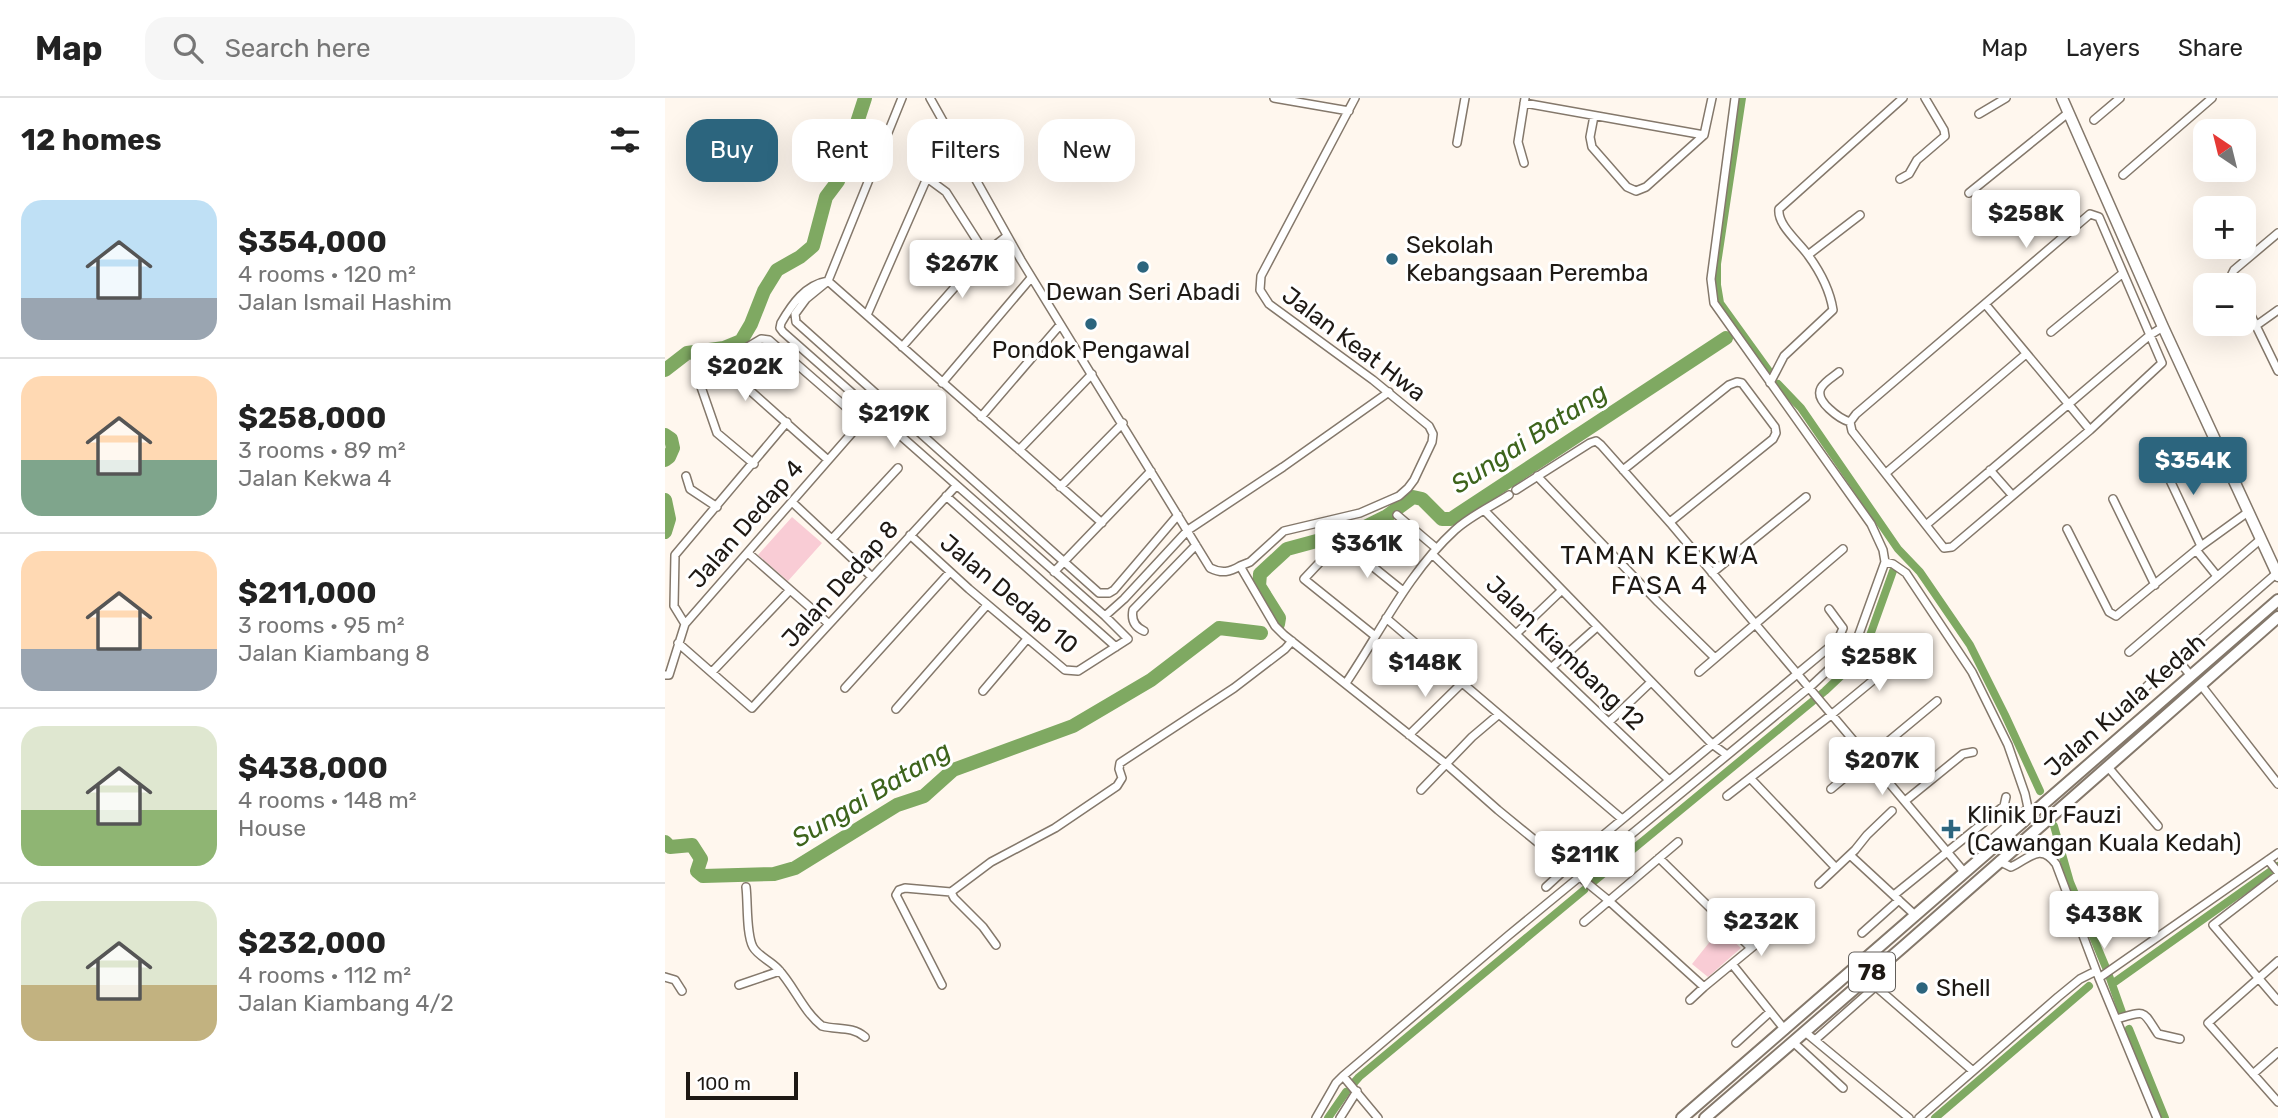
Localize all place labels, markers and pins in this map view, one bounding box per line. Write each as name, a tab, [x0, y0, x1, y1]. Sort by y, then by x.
pin: $258K	[1977, 190, 2075, 250]
place label: Sekolah Kebangsaan Peremba	[1406, 231, 1649, 287]
pin: $267K	[913, 240, 1011, 300]
marker: Sekolah Kebangsaan Peremba	[1384, 251, 1400, 267]
marker: Dewan Seri Abadi	[1135, 259, 1151, 275]
place label: Dewan Seri Abadi	[1046, 278, 1240, 306]
marker: Pondok Pengawal	[1083, 316, 1099, 332]
place label: Pondok Pengawal	[992, 336, 1190, 364]
pin: $202K	[696, 344, 794, 403]
pin: $219K	[845, 390, 943, 450]
pin: $354K	[2144, 438, 2242, 497]
pin: $361K	[1318, 520, 1416, 580]
pin: $258K	[1830, 634, 1928, 693]
pin: $148K	[1376, 640, 1474, 699]
pin: $207K	[1833, 738, 1931, 797]
place label: Klinik Dr Fauzi (Cawangan Kuala Kedah)	[1967, 801, 2241, 857]
marker: Klinik Dr Fauzi (Cawangan Kuala Kedah)	[1941, 819, 1961, 839]
pin: $211K	[1536, 832, 1634, 891]
pin: $438K	[2055, 892, 2153, 951]
pin: $232K	[1712, 898, 1810, 958]
place label: Shell	[1936, 974, 1991, 1002]
marker: Shell	[1914, 980, 1930, 996]

